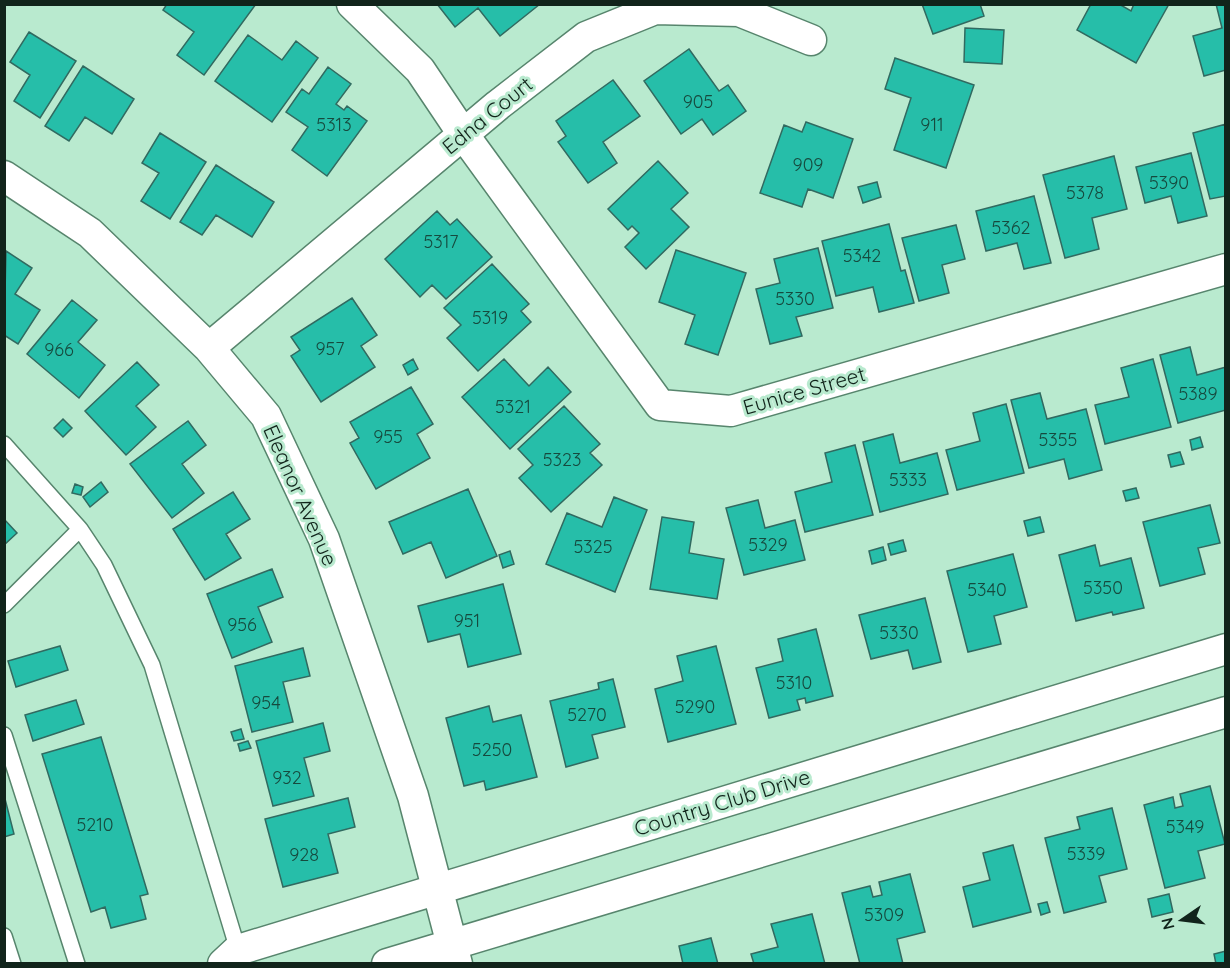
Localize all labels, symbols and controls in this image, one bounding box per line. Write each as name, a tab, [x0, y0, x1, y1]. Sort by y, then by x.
street label: Edna Court	[437, 71, 537, 159]
house number: 905	[683, 90, 713, 113]
house number: 5313	[316, 113, 352, 136]
house number: 911	[920, 113, 944, 136]
house number: 909	[793, 153, 823, 176]
house number: 5390	[1149, 171, 1189, 194]
house number: 5378	[1066, 181, 1104, 204]
house number: 5362	[992, 216, 1030, 239]
house number: 5317	[423, 230, 459, 253]
house number: 5342	[843, 244, 881, 267]
house number: 5330	[775, 287, 815, 310]
house number: 5319	[472, 306, 508, 329]
house number: 957	[315, 337, 345, 360]
house number: 966	[44, 338, 74, 361]
street label: Eunice Street	[740, 360, 868, 420]
house number: 5389	[1178, 382, 1218, 405]
house number: 5321	[495, 395, 531, 418]
street label: Eleanor Avenue	[258, 420, 344, 570]
house number: 955	[373, 425, 403, 448]
house number: 5355	[1039, 428, 1077, 451]
house number: 5323	[543, 448, 581, 471]
house number: 5333	[889, 468, 927, 491]
house number: 5329	[748, 533, 788, 556]
house number: 5325	[573, 535, 613, 558]
house number: 5350	[1083, 576, 1123, 599]
house number: 5340	[967, 578, 1007, 601]
house number: 951	[454, 609, 480, 632]
house number: 956	[227, 613, 257, 636]
house number: 5330	[879, 621, 919, 644]
house number: 5310	[776, 671, 812, 694]
house number: 954	[251, 691, 281, 714]
house number: 5290	[675, 695, 715, 718]
house number: 5270	[567, 703, 607, 726]
house number: 5250	[472, 738, 512, 761]
street label: Country Club Drive	[631, 763, 813, 841]
house number: 932	[272, 766, 302, 789]
house number: 5210	[76, 813, 114, 836]
house number: 5349	[1166, 815, 1204, 838]
house number: 5339	[1067, 842, 1105, 865]
house number: 928	[289, 843, 319, 866]
north arrow	[1152, 890, 1212, 950]
house number: 5309	[864, 903, 904, 926]
text: N	[1156, 916, 1179, 932]

